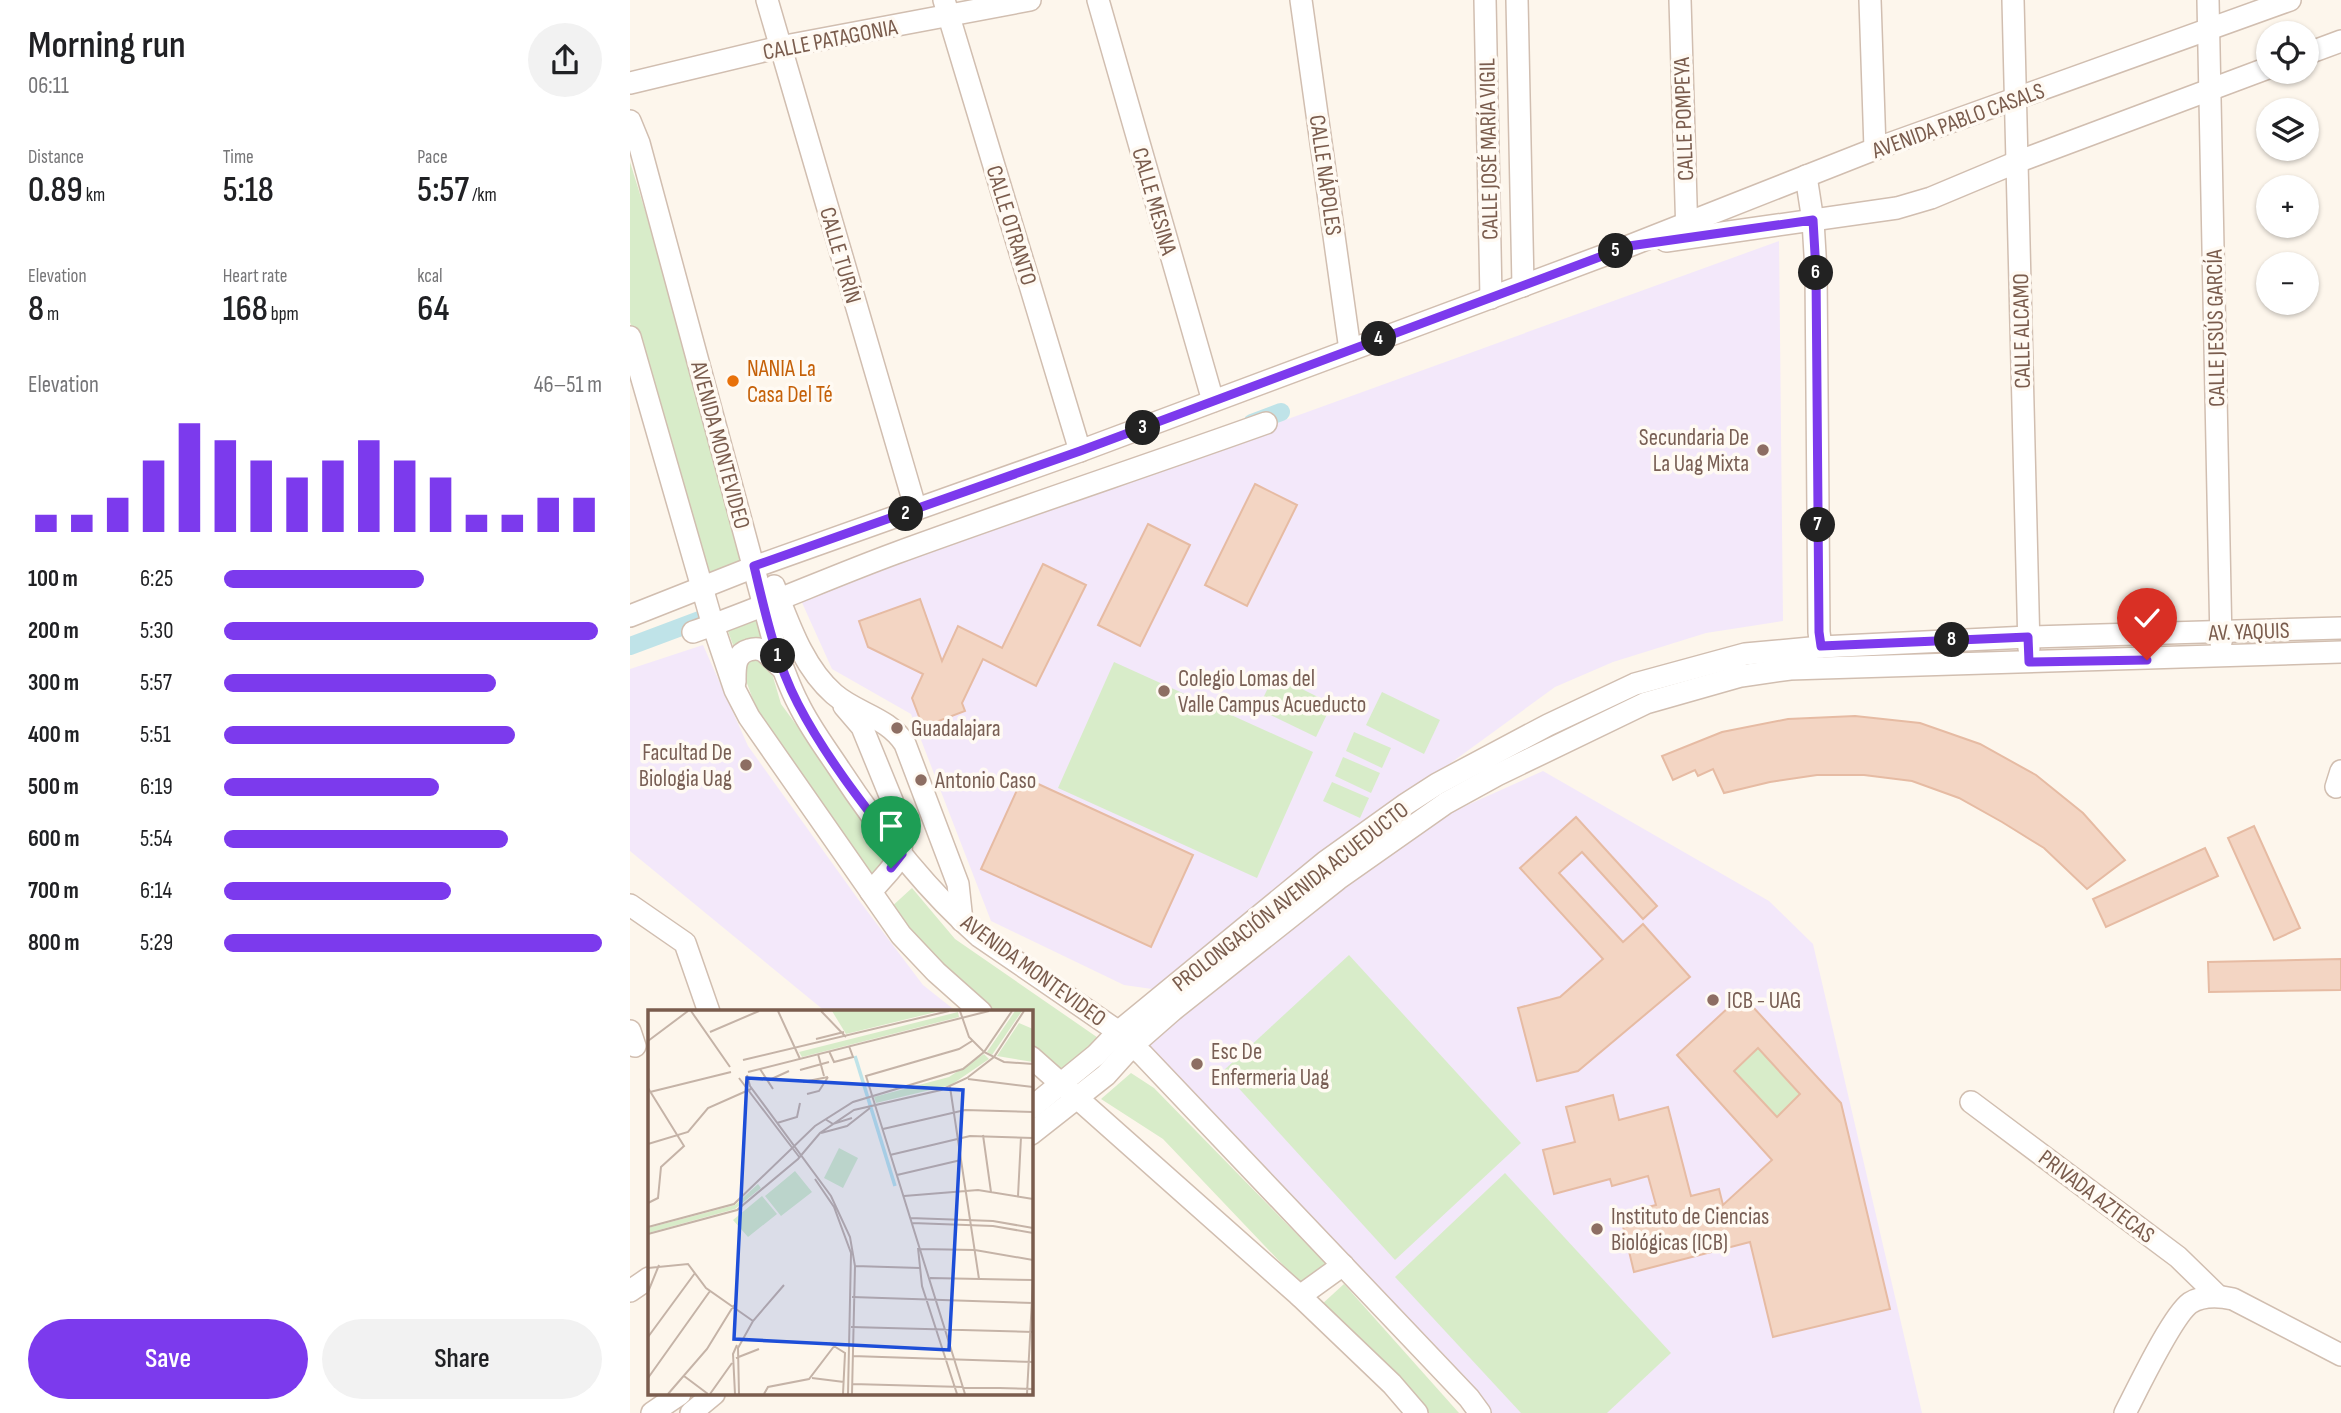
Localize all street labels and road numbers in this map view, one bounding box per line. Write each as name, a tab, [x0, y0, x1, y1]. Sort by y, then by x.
street label: CALLE PATAGONIA	[761, 13, 900, 67]
street label: CALLE JOSÉ MARÍA VIGIL	[1473, 57, 1505, 240]
street label: CALLE POMPEYA	[1668, 57, 1700, 181]
street label: AVENIDA PABLO CASALS	[1867, 77, 2048, 165]
street label: CALLE NÁPOLES	[1303, 113, 1347, 237]
street label: CALLE MESINA	[1125, 144, 1183, 258]
street label: CALLE OTRANTO	[980, 162, 1043, 289]
street label: CALLE TURÍN	[813, 204, 867, 307]
street label: CALLE JESÚS GARCÍA	[2201, 249, 2231, 407]
street label: CALLE ALCAMO	[2007, 273, 2037, 389]
street label: AVENIDA MONTEVIDEO	[684, 357, 756, 532]
street label: AV. YAQUIS	[2207, 617, 2290, 647]
street label: PROLONGACIÓN AVENIDA ACUEDUCTO	[1167, 796, 1414, 998]
street label: AVENIDA MONTEVIDEO	[955, 908, 1111, 1033]
street label: PRIVADA AZTECAS	[2033, 1144, 2160, 1250]

